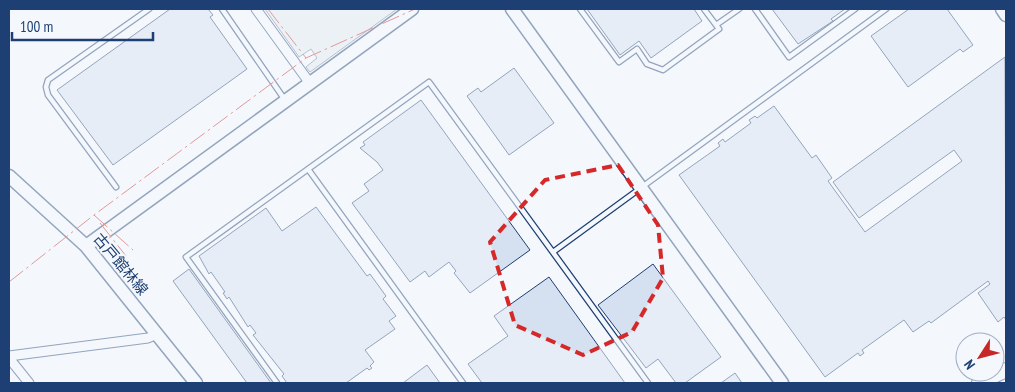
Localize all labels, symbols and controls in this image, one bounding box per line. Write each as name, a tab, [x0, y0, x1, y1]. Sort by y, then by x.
scale bar	[12, 10, 154, 42]
text: 100 m	[20, 17, 53, 36]
street label: 古戸館林線	[90, 229, 152, 299]
north arrow	[955, 332, 1005, 382]
text: N	[960, 356, 979, 373]

